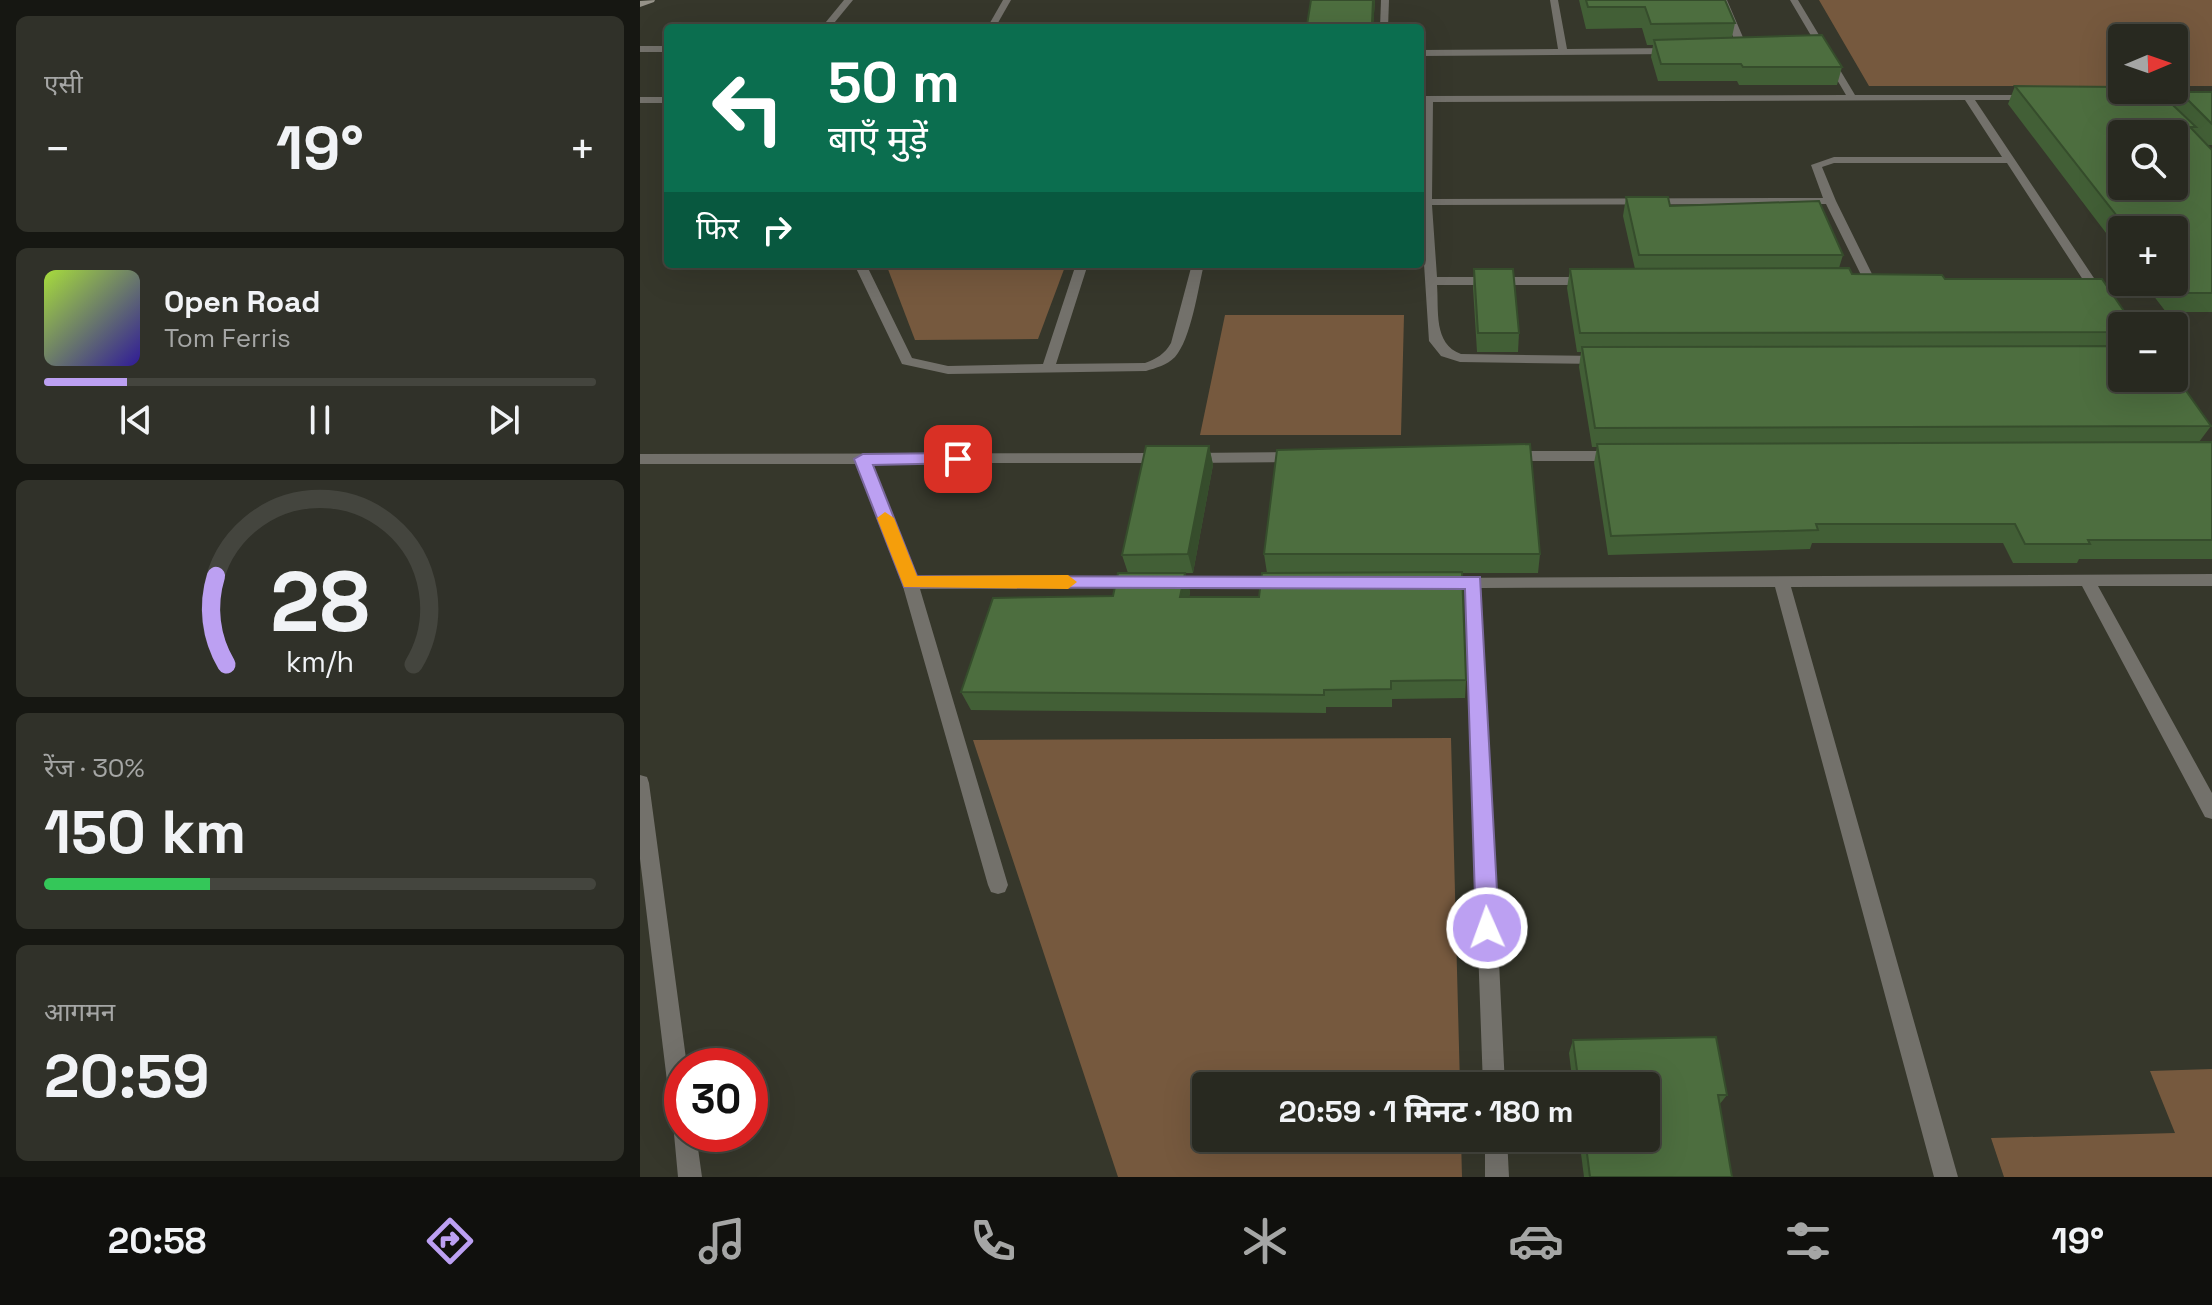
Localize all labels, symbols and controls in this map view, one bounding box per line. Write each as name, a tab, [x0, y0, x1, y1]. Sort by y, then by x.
north arrow	[2108, 24, 2188, 104]
map controls	[2108, 24, 2188, 392]
text: 50 m	[828, 47, 960, 118]
icon: left	[696, 56, 800, 160]
text: एसी	[44, 67, 83, 101]
text: 19°	[276, 110, 364, 187]
text: बाएँ मुड़ें	[828, 117, 928, 163]
button: search	[2108, 120, 2188, 200]
text: −	[44, 121, 71, 177]
text: +	[569, 121, 596, 177]
icon: right	[755, 208, 799, 252]
text: फिर	[696, 209, 739, 248]
button: +	[2108, 216, 2188, 296]
text: Open Road	[164, 282, 320, 321]
button: −	[2108, 312, 2188, 392]
text: Tom Ferris	[164, 321, 291, 355]
icon: previous	[114, 398, 158, 442]
icon: pause	[298, 398, 342, 442]
icon: next	[482, 398, 526, 442]
pin	[924, 425, 992, 493]
icon: arrive	[936, 437, 980, 481]
text: 28	[270, 548, 370, 654]
text: km/h	[286, 644, 354, 680]
text: रेंज · 30%	[44, 751, 145, 785]
text: 150 km	[44, 794, 246, 871]
position arrow	[1445, 886, 1529, 970]
text: आगमन	[44, 995, 115, 1029]
text: 20:59	[44, 1038, 209, 1115]
speed limit sign: 30	[664, 1048, 768, 1152]
text: 20:59 · 1 मिनट · 180 m	[1279, 1092, 1573, 1131]
icon: directions	[422, 1213, 478, 1269]
icon: music	[694, 1213, 750, 1269]
icon: phone	[965, 1213, 1021, 1269]
icon: climate	[1237, 1213, 1293, 1269]
icon: car	[1508, 1213, 1564, 1269]
icon: filters	[1780, 1213, 1836, 1269]
text: 20:58	[108, 1218, 206, 1264]
text: 19°	[2051, 1218, 2104, 1264]

